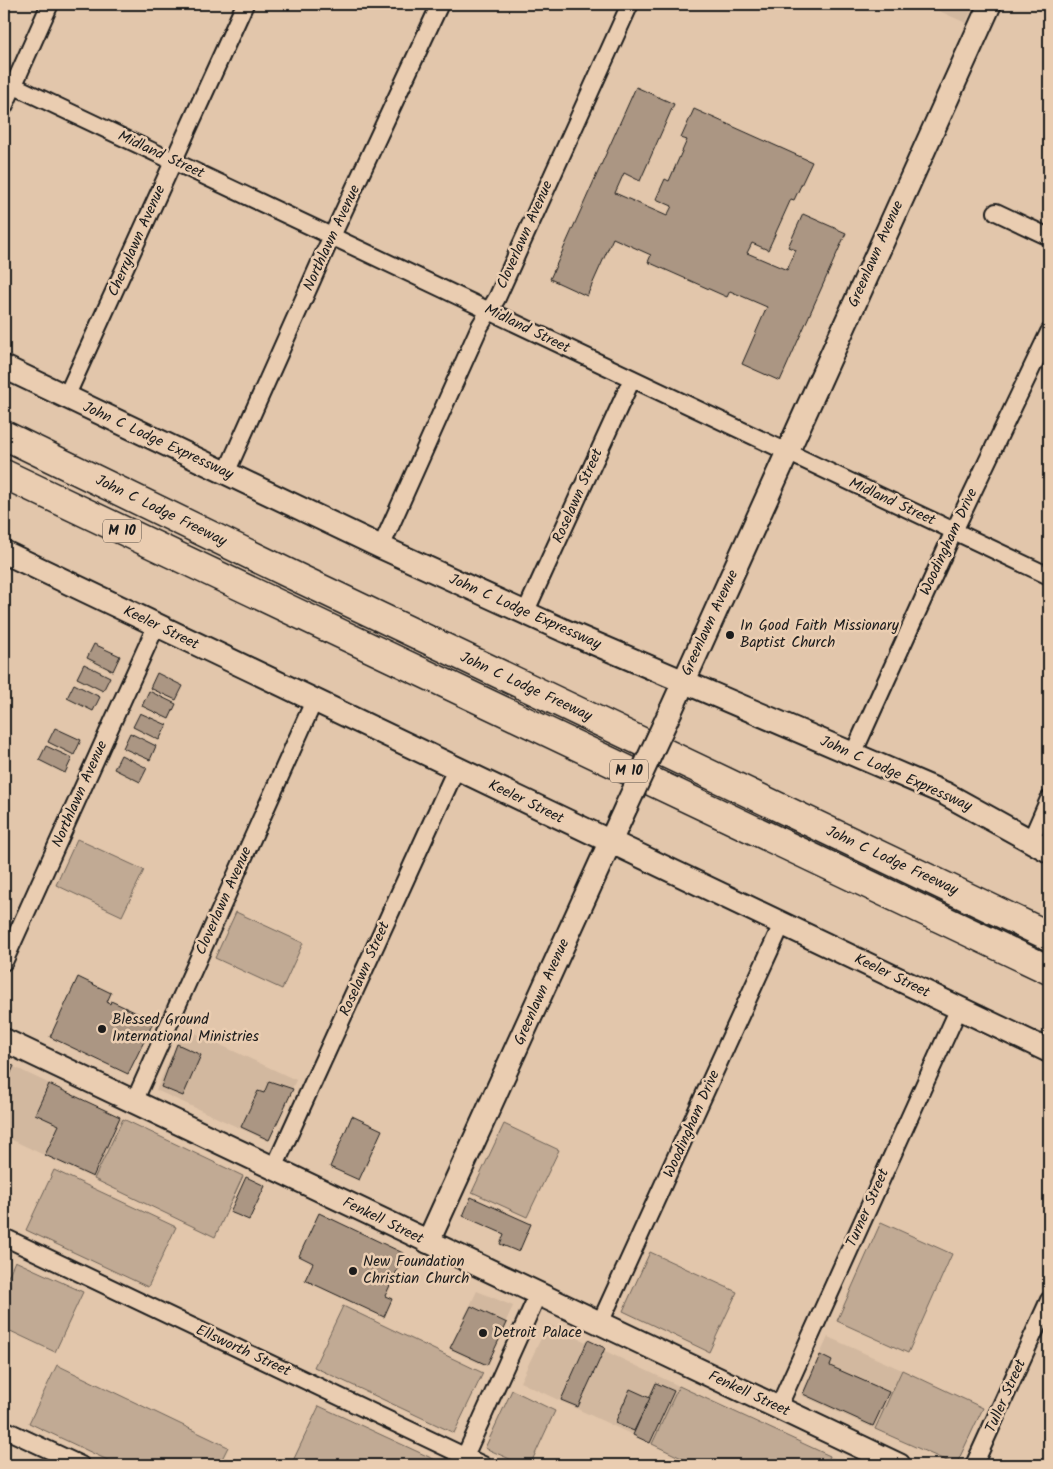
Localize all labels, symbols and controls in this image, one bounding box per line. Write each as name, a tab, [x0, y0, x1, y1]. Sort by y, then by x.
street label: Midland Street	[114, 124, 208, 186]
street label: Cloverlawn Avenue	[490, 177, 560, 293]
street label: Cherrylawn Avenue	[102, 181, 172, 301]
street label: Northlawn Avenue	[297, 181, 367, 295]
street label: Greenlawn Avenue	[842, 197, 910, 311]
street label: Midland Street	[480, 298, 574, 360]
street label: John C Lodge Expressway	[78, 395, 238, 487]
street label: Roselawn Street	[546, 445, 610, 547]
street label: John C Lodge Freeway	[91, 469, 232, 554]
street label: Midland Street	[845, 471, 939, 533]
street label: Woodingham Drive	[914, 484, 984, 600]
road number: M 10	[103, 520, 141, 542]
street label: Greenlawn Avenue	[675, 566, 745, 680]
street label: John C Lodge Expressway	[445, 568, 606, 657]
street label: Keeler Street	[119, 599, 203, 657]
place label: In Good Faith Missionary Baptist Church	[740, 614, 900, 655]
marker: In Good Faith Missionary Baptist Church	[724, 629, 736, 641]
street label: John C Lodge Freeway	[456, 646, 597, 729]
street label: John C Lodge Expressway	[816, 730, 977, 819]
street label: Northlawn Avenue	[46, 736, 114, 851]
road number: M 10	[610, 759, 648, 782]
street label: Keeler Street	[484, 773, 568, 831]
street label: John C Lodge Freeway	[822, 820, 963, 903]
street label: Cloverlawn Avenue	[189, 843, 259, 959]
street label: Roselawn Street	[333, 918, 397, 1020]
street label: Greenlawn Avenue	[508, 935, 576, 1049]
street label: Keeler Street	[850, 947, 934, 1005]
place label: Blessed Ground International Ministries	[112, 1008, 260, 1049]
marker: Blessed Ground International Ministries	[96, 1023, 108, 1035]
street label: Woodingham Drive	[657, 1066, 727, 1182]
street label: Turner Street	[840, 1165, 896, 1251]
street label: Fenkell Street	[338, 1191, 428, 1251]
place label: New Foundation Christian Church	[363, 1250, 469, 1291]
marker: New Foundation Christian Church	[347, 1265, 359, 1277]
street label: Ellsworth Street	[192, 1319, 295, 1384]
place label: Detroit Palace	[493, 1321, 582, 1345]
marker: Detroit Palace	[477, 1327, 489, 1339]
street label: Tuller Street	[979, 1355, 1033, 1437]
street label: Fenkell Street	[704, 1365, 794, 1424]

